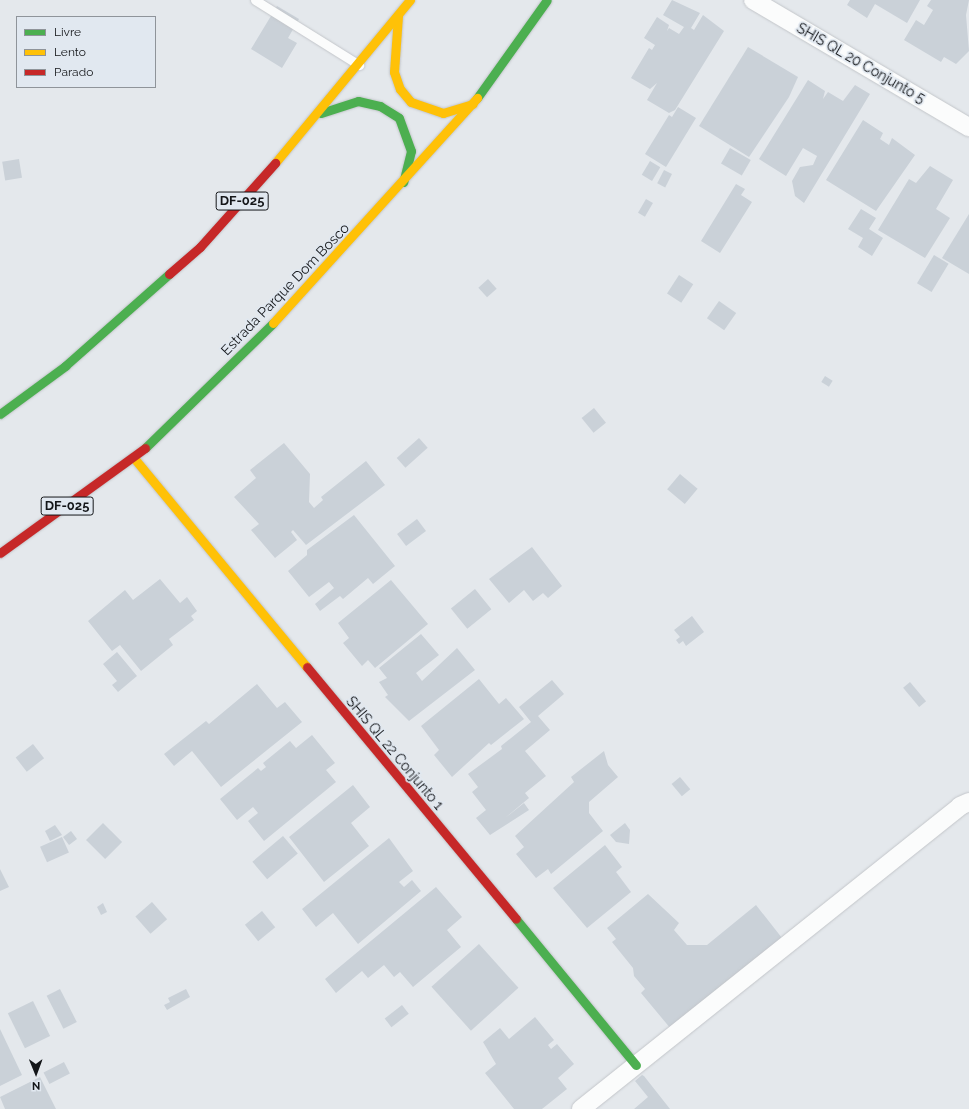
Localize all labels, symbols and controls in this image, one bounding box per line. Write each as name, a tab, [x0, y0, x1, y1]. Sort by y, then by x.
legend	[16, 16, 156, 88]
street label: SHIS QL 20 Conjunto 5	[794, 19, 928, 107]
text: Livre	[54, 25, 81, 39]
text: Lento	[54, 45, 86, 59]
text: Parado	[54, 65, 93, 79]
road number: DF-025	[215, 190, 269, 212]
street label: Estrada Parque Dom Bosco	[217, 219, 353, 359]
road number: DF-025	[40, 495, 94, 517]
street label: SHIS QL 22 Conjunto 1	[343, 693, 447, 813]
north arrow	[16, 1053, 56, 1093]
text: N	[32, 1079, 41, 1092]

